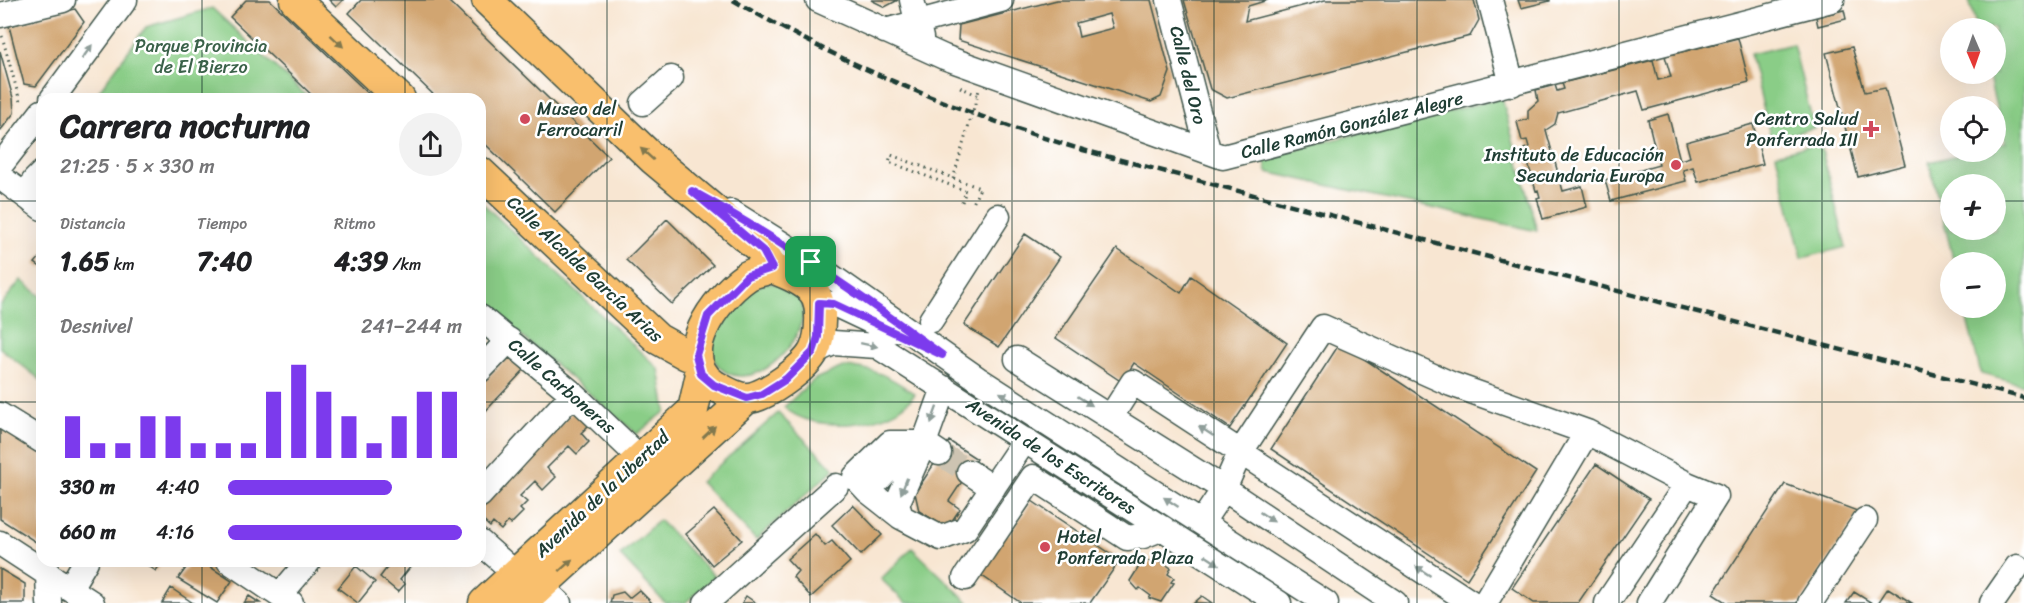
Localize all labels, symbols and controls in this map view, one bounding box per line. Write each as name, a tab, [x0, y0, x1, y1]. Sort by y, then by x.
north arrow	[1940, 18, 2006, 84]
map controls	[1940, 18, 2006, 318]
street label: Calle del Oro	[1160, 22, 1216, 128]
park label: Parque Provincia de El Bierzo	[135, 30, 267, 83]
one-way arrow	[330, 33, 344, 47]
one-way arrow	[81, 44, 93, 60]
street label: Calle Ramón González Alegre	[1237, 82, 1467, 168]
place label: Museo del Ferrocarril	[537, 93, 624, 146]
button: locate	[1940, 96, 2006, 162]
text: Carrera nocturna	[60, 97, 310, 155]
place label: Centro Salud Ponferrada III	[1746, 103, 1860, 156]
marker: Museo del Ferrocarril	[518, 112, 532, 126]
button: share	[399, 113, 462, 176]
marker: Centro Salud Ponferrada III	[1862, 120, 1880, 138]
place label: Instituto de Educación Secundaria Europa	[1483, 139, 1665, 192]
one-way arrow	[640, 148, 655, 161]
text: 21:25 · 5 × 330 m	[60, 149, 215, 184]
marker: Instituto de Educación Secundaria Europa	[1669, 158, 1683, 172]
button: +	[1940, 174, 2006, 240]
street label: Calle Alcalde García Arias	[499, 187, 671, 351]
text: Distancia	[60, 209, 126, 238]
text: Tiempo	[197, 209, 247, 238]
text: Ritmo	[334, 209, 376, 238]
pin	[785, 236, 836, 287]
text: 1.65	[60, 238, 110, 284]
text: 7:40	[197, 238, 252, 284]
text: 4:39	[334, 238, 388, 284]
icon: arrive	[794, 245, 827, 278]
text: km	[110, 250, 135, 279]
text: /km	[388, 250, 421, 279]
button: −	[1940, 252, 2006, 318]
text: Desnivel	[60, 309, 132, 344]
text: 241–244 m	[361, 309, 462, 344]
street label: Calle Carboneras	[501, 330, 624, 443]
one-way arrow	[860, 341, 879, 350]
street label: Avenida de los Escritores	[959, 388, 1143, 523]
one-way arrow	[998, 392, 1015, 403]
one-way arrow	[1077, 396, 1093, 407]
one-way arrow	[928, 407, 938, 425]
street label: Avenida de la Libertad	[526, 421, 678, 566]
one-way arrow	[702, 425, 717, 439]
one-way arrow	[1198, 425, 1215, 436]
text: 330 m	[60, 470, 115, 505]
text: 4:40	[156, 470, 200, 505]
one-way arrow	[899, 477, 908, 495]
one-way arrow	[1163, 497, 1179, 508]
one-way arrow	[1259, 511, 1275, 522]
text: 660 m	[60, 515, 116, 550]
text: 4:16	[156, 515, 194, 550]
place label: Hotel Ponferrada Plaza	[1057, 521, 1194, 574]
marker: Hotel Ponferrada Plaza	[1038, 540, 1052, 554]
one-way arrow	[1204, 554, 1220, 565]
one-way arrow	[559, 558, 574, 572]
one-way arrow	[1415, 566, 1431, 577]

